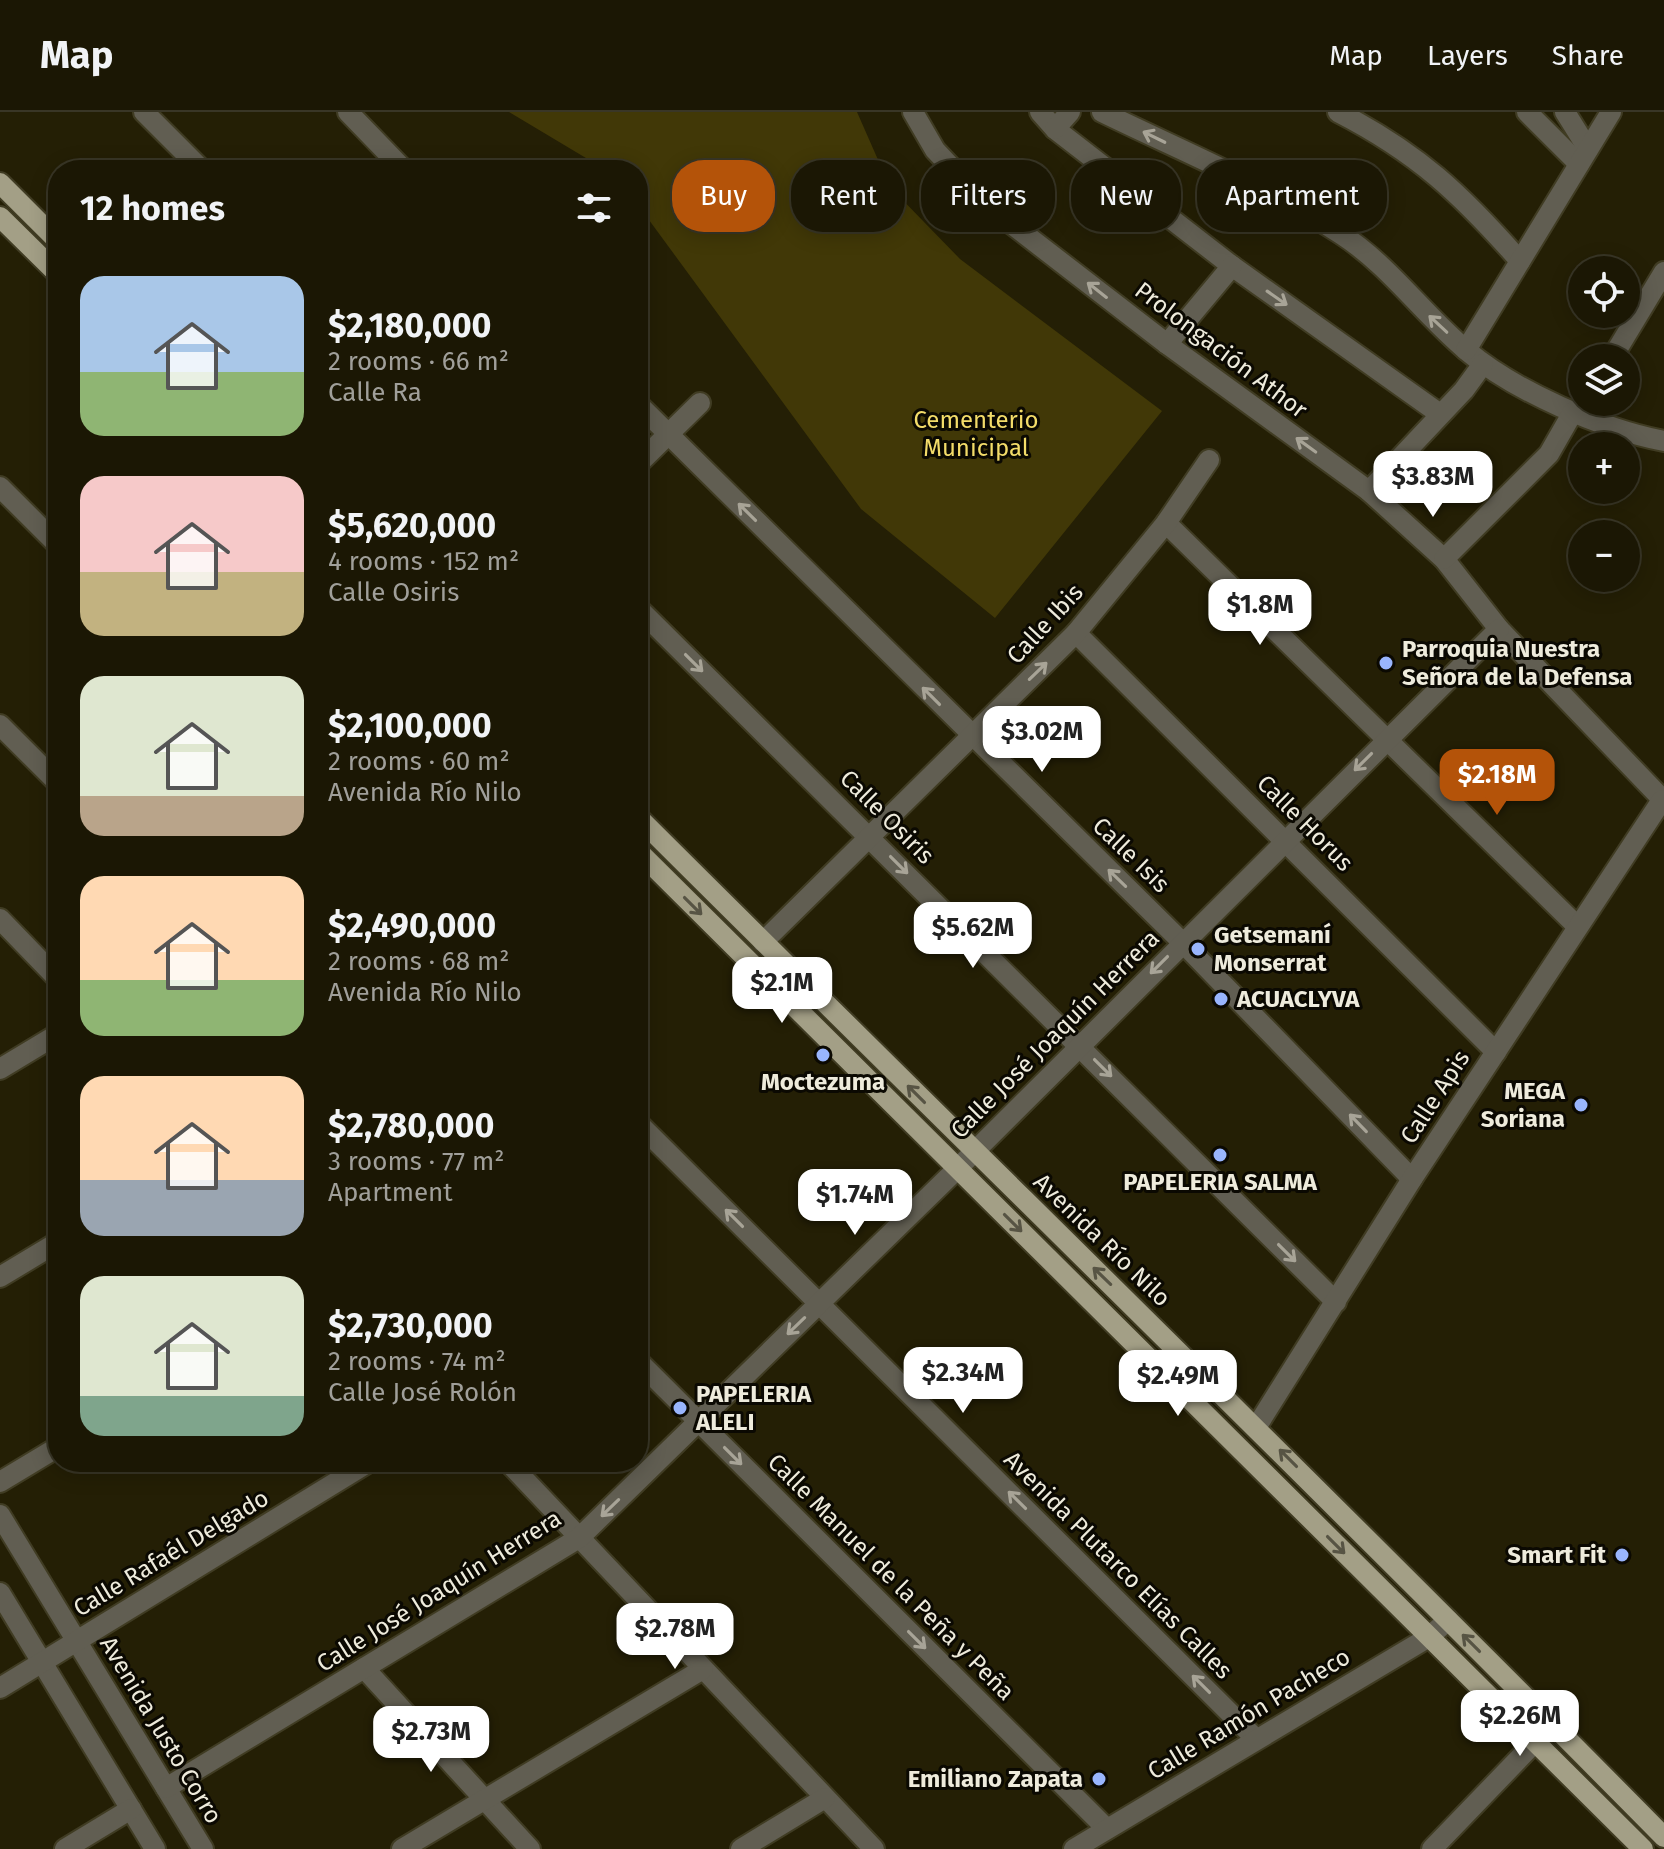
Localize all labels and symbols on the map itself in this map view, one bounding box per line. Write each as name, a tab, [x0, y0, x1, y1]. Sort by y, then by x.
one-way arrow	[1142, 129, 1166, 145]
street label: Prolongación Athor	[1129, 276, 1313, 424]
one-way arrow	[1087, 282, 1108, 299]
one-way arrow	[1266, 289, 1287, 306]
one-way arrow	[1428, 315, 1448, 334]
park label: Cementerio Municipal	[913, 406, 1039, 462]
one-way arrow	[1295, 437, 1317, 454]
pin: $3.83M	[1368, 451, 1498, 519]
one-way arrow	[738, 503, 757, 522]
street label: Calle Ibis	[1001, 578, 1089, 670]
pin: $1.8M	[1204, 579, 1316, 647]
place label: Parroquia Nuestra Señora de la Defensa	[1402, 635, 1632, 691]
one-way arrow	[684, 653, 703, 672]
marker: Parroquia Nuestra Señora de la Defensa	[1377, 654, 1395, 672]
one-way arrow	[1028, 661, 1048, 680]
one-way arrow	[921, 686, 941, 705]
pin: $3.02M	[977, 706, 1107, 774]
pin: $2.18M	[1432, 749, 1562, 817]
one-way arrow	[1354, 752, 1373, 771]
street label: Calle Osiris	[834, 764, 940, 870]
street label: Calle Horus	[1251, 769, 1359, 877]
street label: Calle Isis	[1087, 812, 1175, 898]
one-way arrow	[889, 855, 908, 874]
one-way arrow	[1108, 869, 1127, 888]
one-way arrow	[683, 896, 703, 915]
pin: $5.62M	[908, 902, 1038, 970]
place label: Getsemaní Monserrat	[1214, 921, 1331, 977]
street label: Calle José Joaquín Herrera	[945, 924, 1165, 1144]
marker: Getsemaní Monserrat	[1189, 940, 1207, 958]
one-way arrow	[1150, 955, 1170, 975]
pin: $2.1M	[726, 957, 838, 1025]
place label: ACUACLYVA	[1236, 985, 1360, 1013]
marker: ACUACLYVA	[1212, 990, 1230, 1008]
street label: Calle Apis	[1395, 1045, 1475, 1149]
marker: Moctezuma	[814, 1046, 832, 1064]
one-way arrow	[1093, 1058, 1112, 1077]
place label: Moctezuma	[761, 1068, 885, 1096]
place label: MEGA Soriana	[1481, 1077, 1566, 1133]
one-way arrow	[907, 1085, 926, 1104]
marker: MEGA Soriana	[1572, 1096, 1590, 1114]
one-way arrow	[1349, 1114, 1368, 1133]
marker: PAPELERIA SALMA	[1211, 1146, 1229, 1164]
street label: Avenida Río Nilo	[1028, 1168, 1176, 1312]
place label: PAPELERIA SALMA	[1123, 1168, 1318, 1196]
pin: $1.74M	[790, 1169, 920, 1237]
one-way arrow	[724, 1208, 743, 1228]
one-way arrow	[1003, 1213, 1022, 1232]
one-way arrow	[1276, 1242, 1296, 1262]
one-way arrow	[1093, 1267, 1112, 1286]
one-way arrow	[787, 1316, 806, 1335]
pin: $2.34M	[898, 1347, 1028, 1415]
pin: $2.49M	[1113, 1350, 1243, 1418]
place label: PAPELERIA ALELI	[695, 1380, 812, 1436]
marker: PAPELERIA ALELI	[671, 1399, 689, 1417]
street label: Avenida Plutarco Elías Calles	[998, 1445, 1238, 1685]
one-way arrow	[723, 1446, 742, 1465]
street label: Calle Manuel de la Peña y Peña	[762, 1448, 1020, 1706]
one-way arrow	[1279, 1449, 1298, 1468]
street label: Calle Rafaél Delgado	[68, 1484, 274, 1622]
one-way arrow	[1007, 1491, 1027, 1510]
one-way arrow	[600, 1498, 620, 1517]
street label: Calle José Joaquín Herrera	[312, 1504, 566, 1678]
one-way arrow	[1327, 1535, 1346, 1555]
place label: Smart Fit	[1507, 1541, 1607, 1569]
marker: Smart Fit	[1613, 1546, 1631, 1564]
pin: $2.78M	[610, 1603, 740, 1671]
one-way arrow	[907, 1630, 927, 1649]
street label: Avenida Justo Corro	[94, 1631, 228, 1829]
one-way arrow	[1462, 1634, 1481, 1653]
street label: Calle Ramón Pacheco	[1143, 1642, 1355, 1786]
one-way arrow	[1192, 1675, 1211, 1694]
pin: $2.26M	[1455, 1690, 1585, 1758]
pin: $2.73M	[366, 1706, 496, 1774]
place label: Emiliano Zapata	[908, 1765, 1083, 1793]
marker: Emiliano Zapata	[1090, 1770, 1108, 1788]

